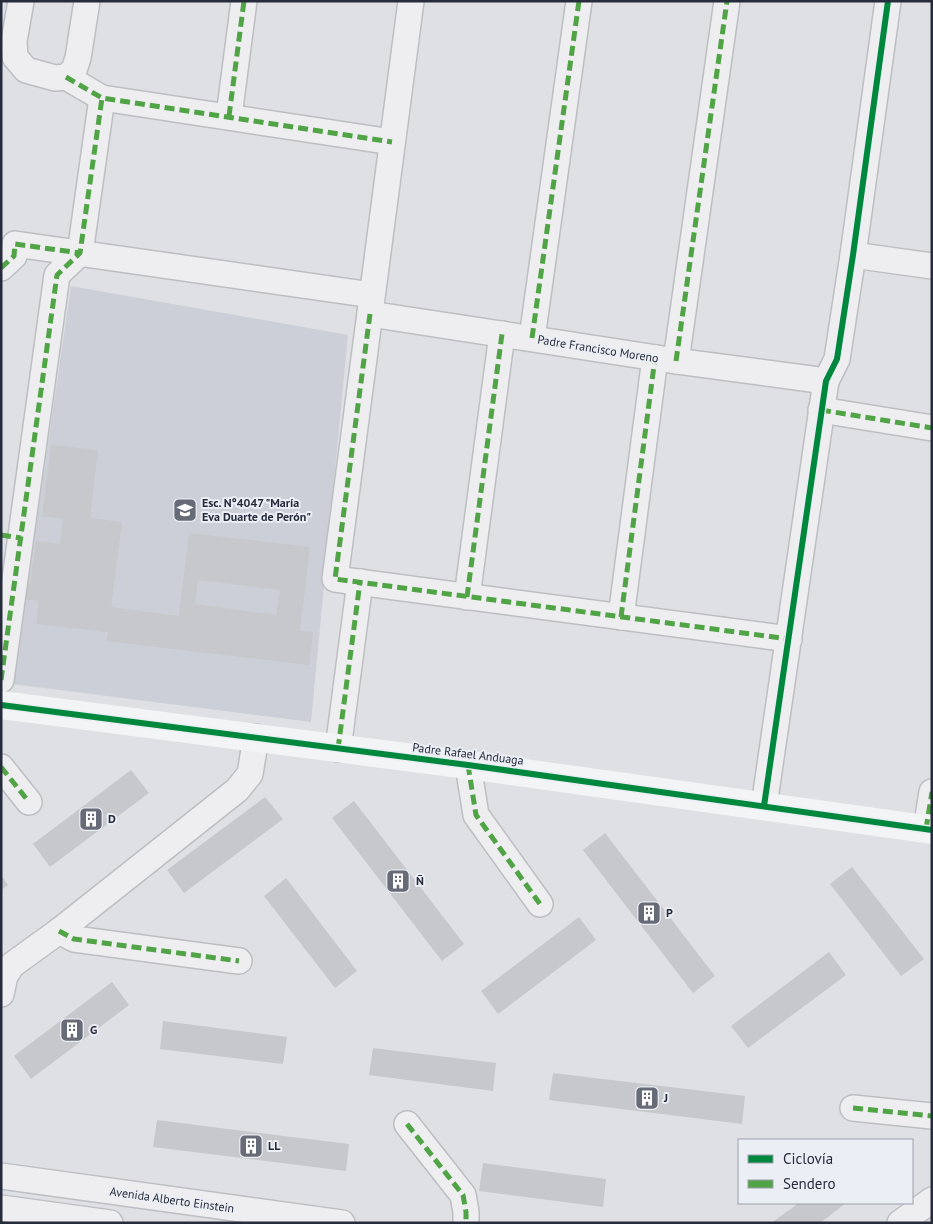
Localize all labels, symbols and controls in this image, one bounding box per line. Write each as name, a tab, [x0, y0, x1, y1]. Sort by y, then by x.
street label: Padre Francisco Moreno	[536, 332, 660, 365]
place label: Esc. N°4047 "María Eva Duarte de Perón"	[202, 495, 311, 524]
school or university icon: Esc. N°4047 "María Eva Duarte de Perón"	[172, 497, 198, 523]
street label: Padre Rafael Anduaga	[412, 739, 525, 768]
building icon: D	[78, 806, 104, 832]
place label: D	[108, 811, 116, 826]
building icon: Ñ	[385, 868, 411, 894]
place label: Ñ	[416, 873, 424, 888]
building icon: P	[636, 900, 662, 926]
place label: P	[666, 905, 673, 920]
building icon: G	[59, 1017, 85, 1043]
place label: G	[90, 1022, 97, 1037]
building icon: J	[634, 1085, 660, 1111]
place label: J	[663, 1090, 668, 1105]
building icon: LL	[238, 1133, 264, 1159]
place label: LL	[268, 1138, 281, 1153]
legend	[738, 1139, 913, 1204]
text: Ciclovía	[783, 1149, 833, 1168]
text: Sendero	[783, 1174, 836, 1193]
street label: Avenida Alberto Einstein	[109, 1183, 235, 1216]

